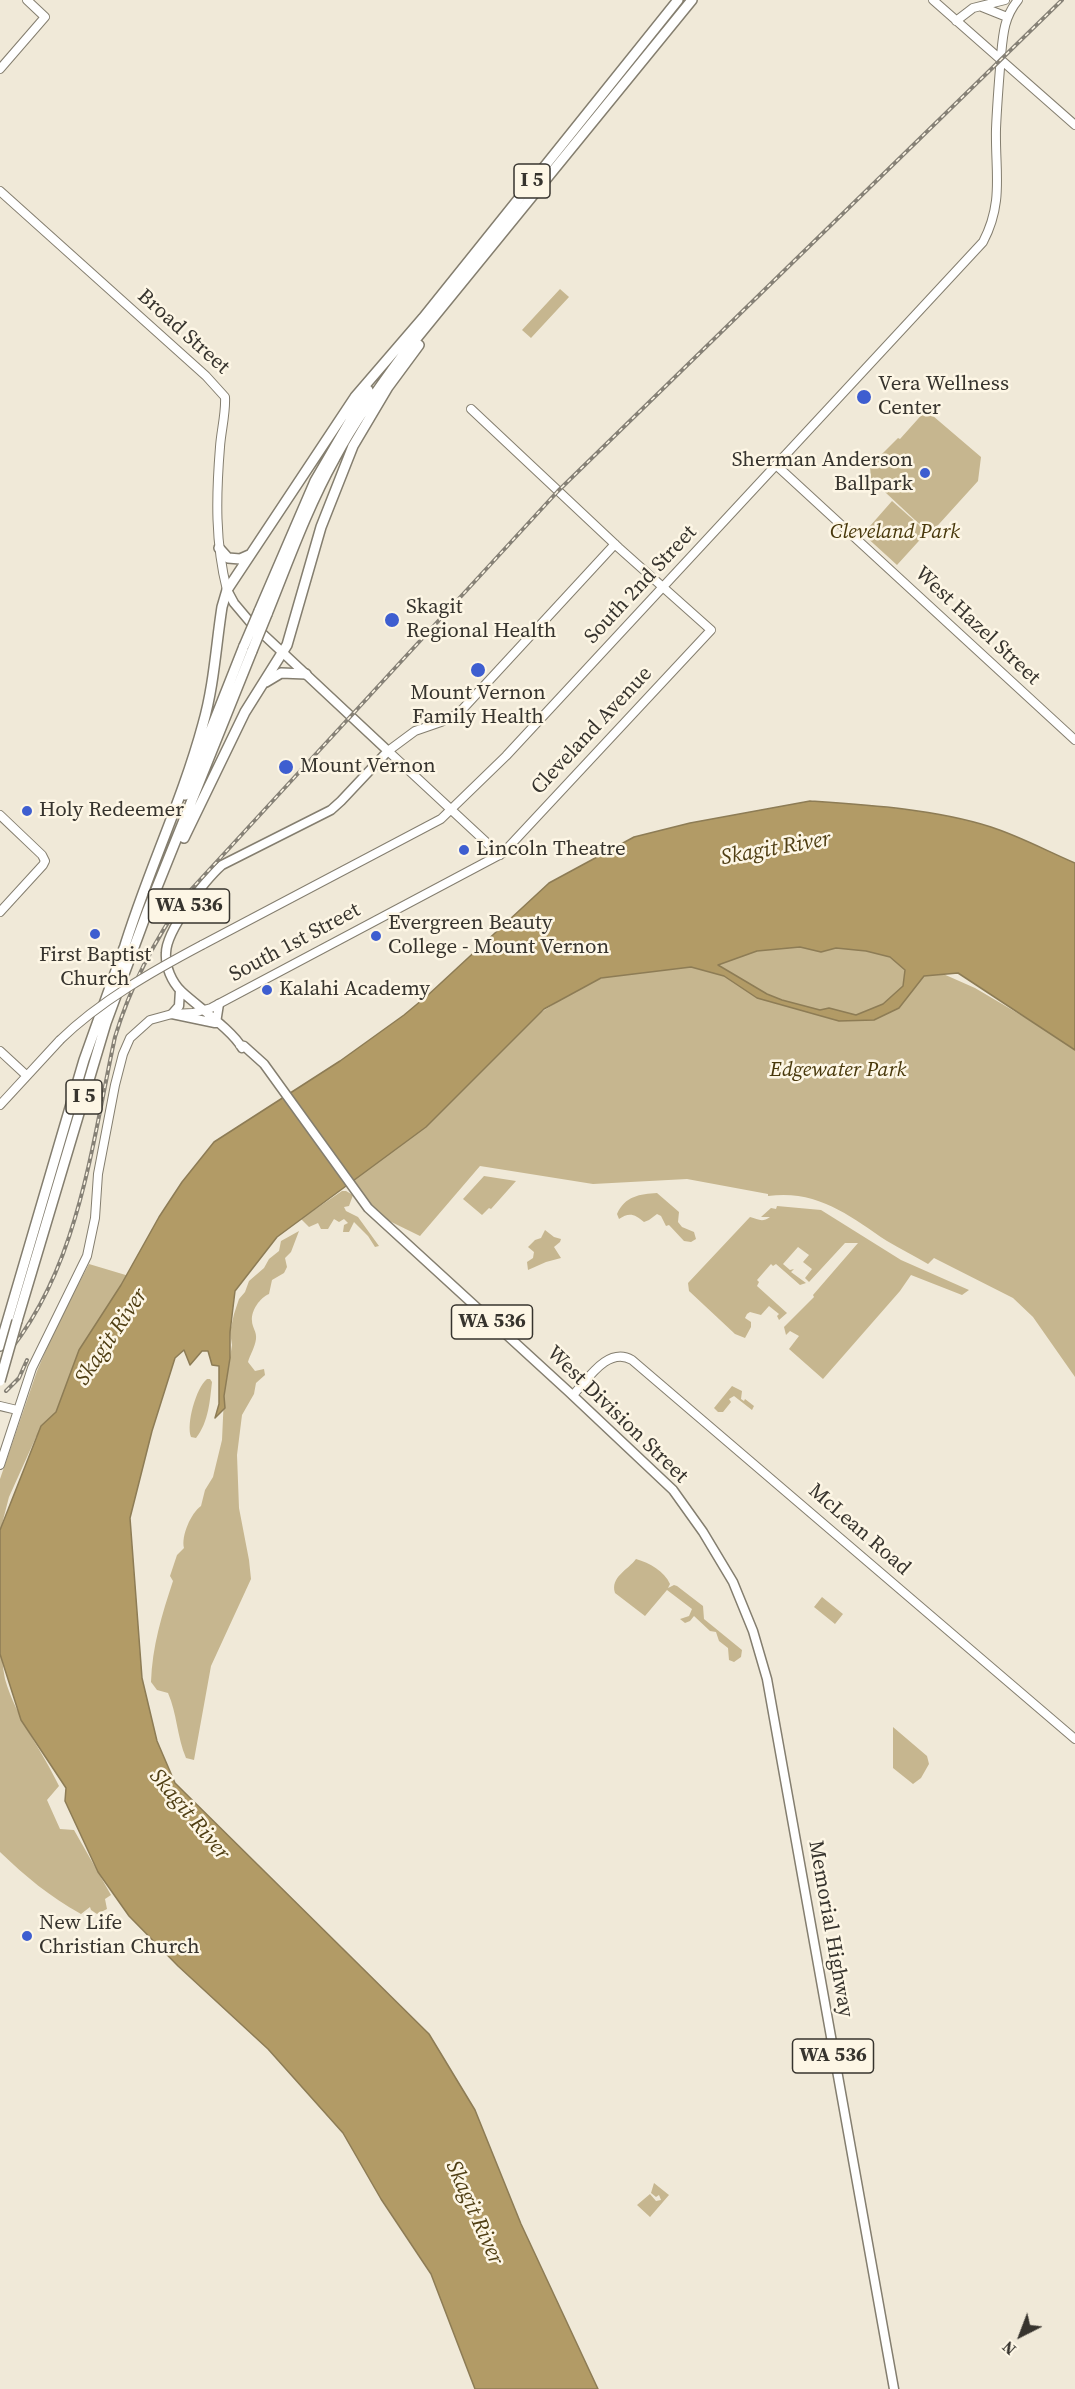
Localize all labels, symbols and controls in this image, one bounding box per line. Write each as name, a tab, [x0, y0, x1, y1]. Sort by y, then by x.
road number: I 5	[514, 164, 550, 198]
street label: Broad Street	[132, 284, 234, 380]
place label: Vera Wellness Center	[878, 372, 1009, 422]
marker: Vera Wellness Center	[855, 388, 873, 406]
place label: Sherman Anderson Ballpark	[732, 448, 913, 498]
marker: Sherman Anderson Ballpark	[918, 466, 932, 480]
street label: South 2nd Street	[580, 520, 702, 650]
park label: Cleveland Park	[830, 520, 960, 546]
street label: West Hazel Street	[909, 561, 1045, 691]
place label: Skagit Regional Health	[406, 595, 556, 645]
marker: Skagit Regional Health	[383, 611, 401, 629]
marker: Mount Vernon Family Health	[469, 661, 487, 679]
street label: Cleveland Avenue	[526, 662, 658, 800]
place label: Mount Vernon Family Health	[410, 681, 546, 731]
place label: Mount Vernon	[300, 754, 436, 780]
marker: Mount Vernon	[277, 758, 295, 776]
place label: Holy Redeemer	[39, 798, 184, 824]
marker: Holy Redeemer	[20, 804, 34, 818]
water label: Skagit River	[719, 826, 833, 872]
place label: Lincoln Theatre	[476, 837, 626, 863]
marker: Lincoln Theatre	[457, 843, 471, 857]
road number: WA 536	[148, 889, 230, 923]
street label: South 1st Street	[225, 898, 365, 988]
place label: Evergreen Beauty College - Mount Vernon	[388, 911, 609, 961]
marker: First Baptist Church	[88, 927, 102, 941]
marker: Evergreen Beauty College - Mount Vernon	[369, 929, 383, 943]
place label: First Baptist Church	[39, 943, 151, 993]
place label: Kalahi Academy	[279, 977, 430, 1003]
marker: Kalahi Academy	[260, 983, 274, 997]
park label: Edgewater Park	[770, 1058, 906, 1084]
road number: I 5	[66, 1080, 102, 1114]
water label: Skagit River	[70, 1284, 154, 1390]
road number: WA 536	[452, 1305, 532, 1339]
street label: West Division Street	[541, 1341, 693, 1489]
street label: McLean Road	[803, 1479, 915, 1581]
water label: Skagit River	[143, 1764, 235, 1866]
street label: Memorial Highway	[802, 1839, 858, 2019]
place label: New Life Christian Church	[39, 1911, 200, 1961]
marker: New Life Christian Church	[20, 1929, 34, 1943]
road number: WA 536	[792, 2039, 874, 2073]
water label: Skagit River	[439, 2157, 509, 2269]
north arrow	[991, 2305, 1051, 2365]
text: N	[997, 2336, 1021, 2360]

